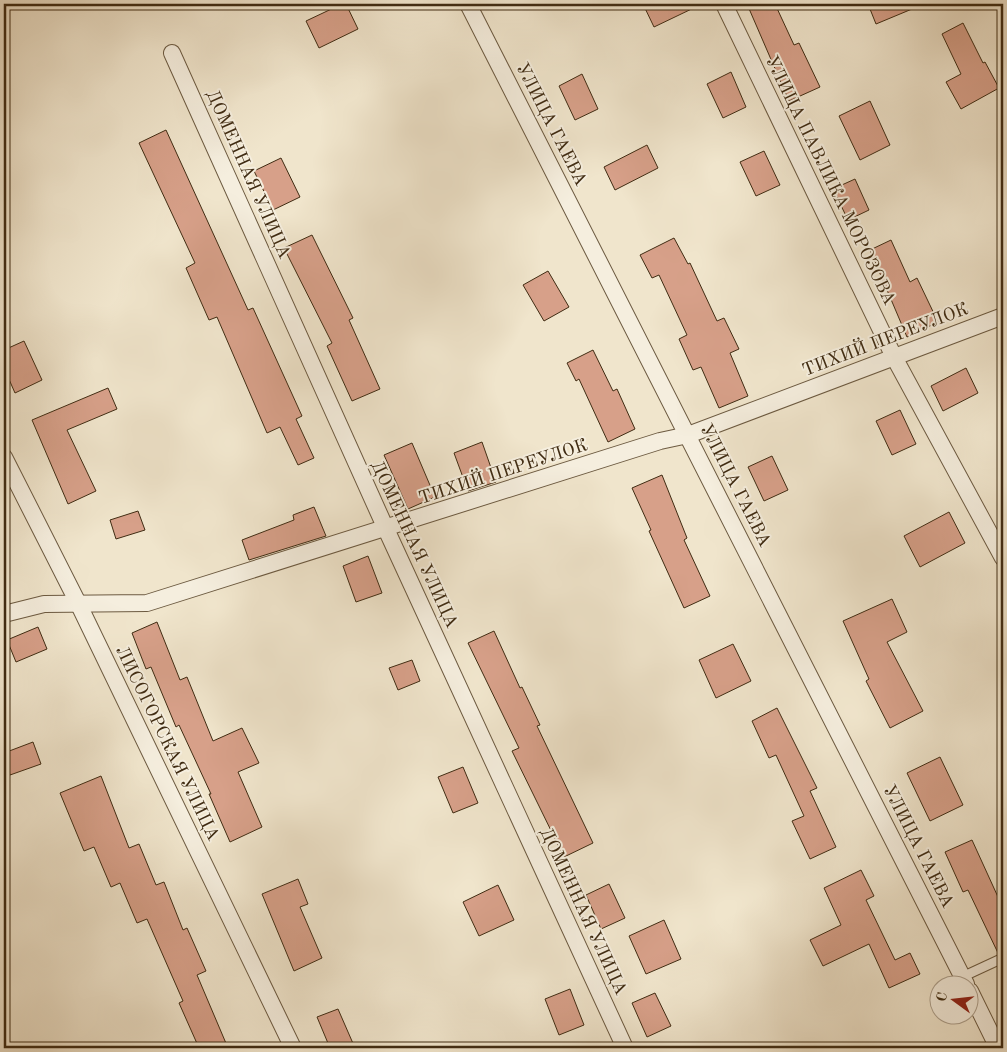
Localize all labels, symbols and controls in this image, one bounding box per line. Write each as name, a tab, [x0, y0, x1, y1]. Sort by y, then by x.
street label: УЛИЦА ПАВЛИКА МОРОЗОВА	[762, 53, 899, 308]
street label: УЛИЦА ГАЕВА	[512, 60, 590, 189]
street label: ДОМЕННАЯ УЛИЦА	[203, 87, 294, 262]
street label: ТИХИЙ ПЕРЕУЛОК	[798, 296, 971, 380]
street label: УЛИЦА ГАЕВА	[696, 421, 774, 550]
street label: ТИХИЙ ПЕРЕУЛОК	[415, 432, 590, 508]
street label: ДОМЕННАЯ УЛИЦА	[367, 458, 461, 631]
street label: ЛИСОГОРСКАЯ УЛИЦА	[112, 643, 222, 844]
street label: УЛИЦА ГАЕВА	[879, 782, 957, 911]
street label: ДОМЕННАЯ УЛИЦА	[536, 825, 630, 998]
north arrow	[930, 974, 980, 1024]
text: С	[934, 991, 950, 1003]

